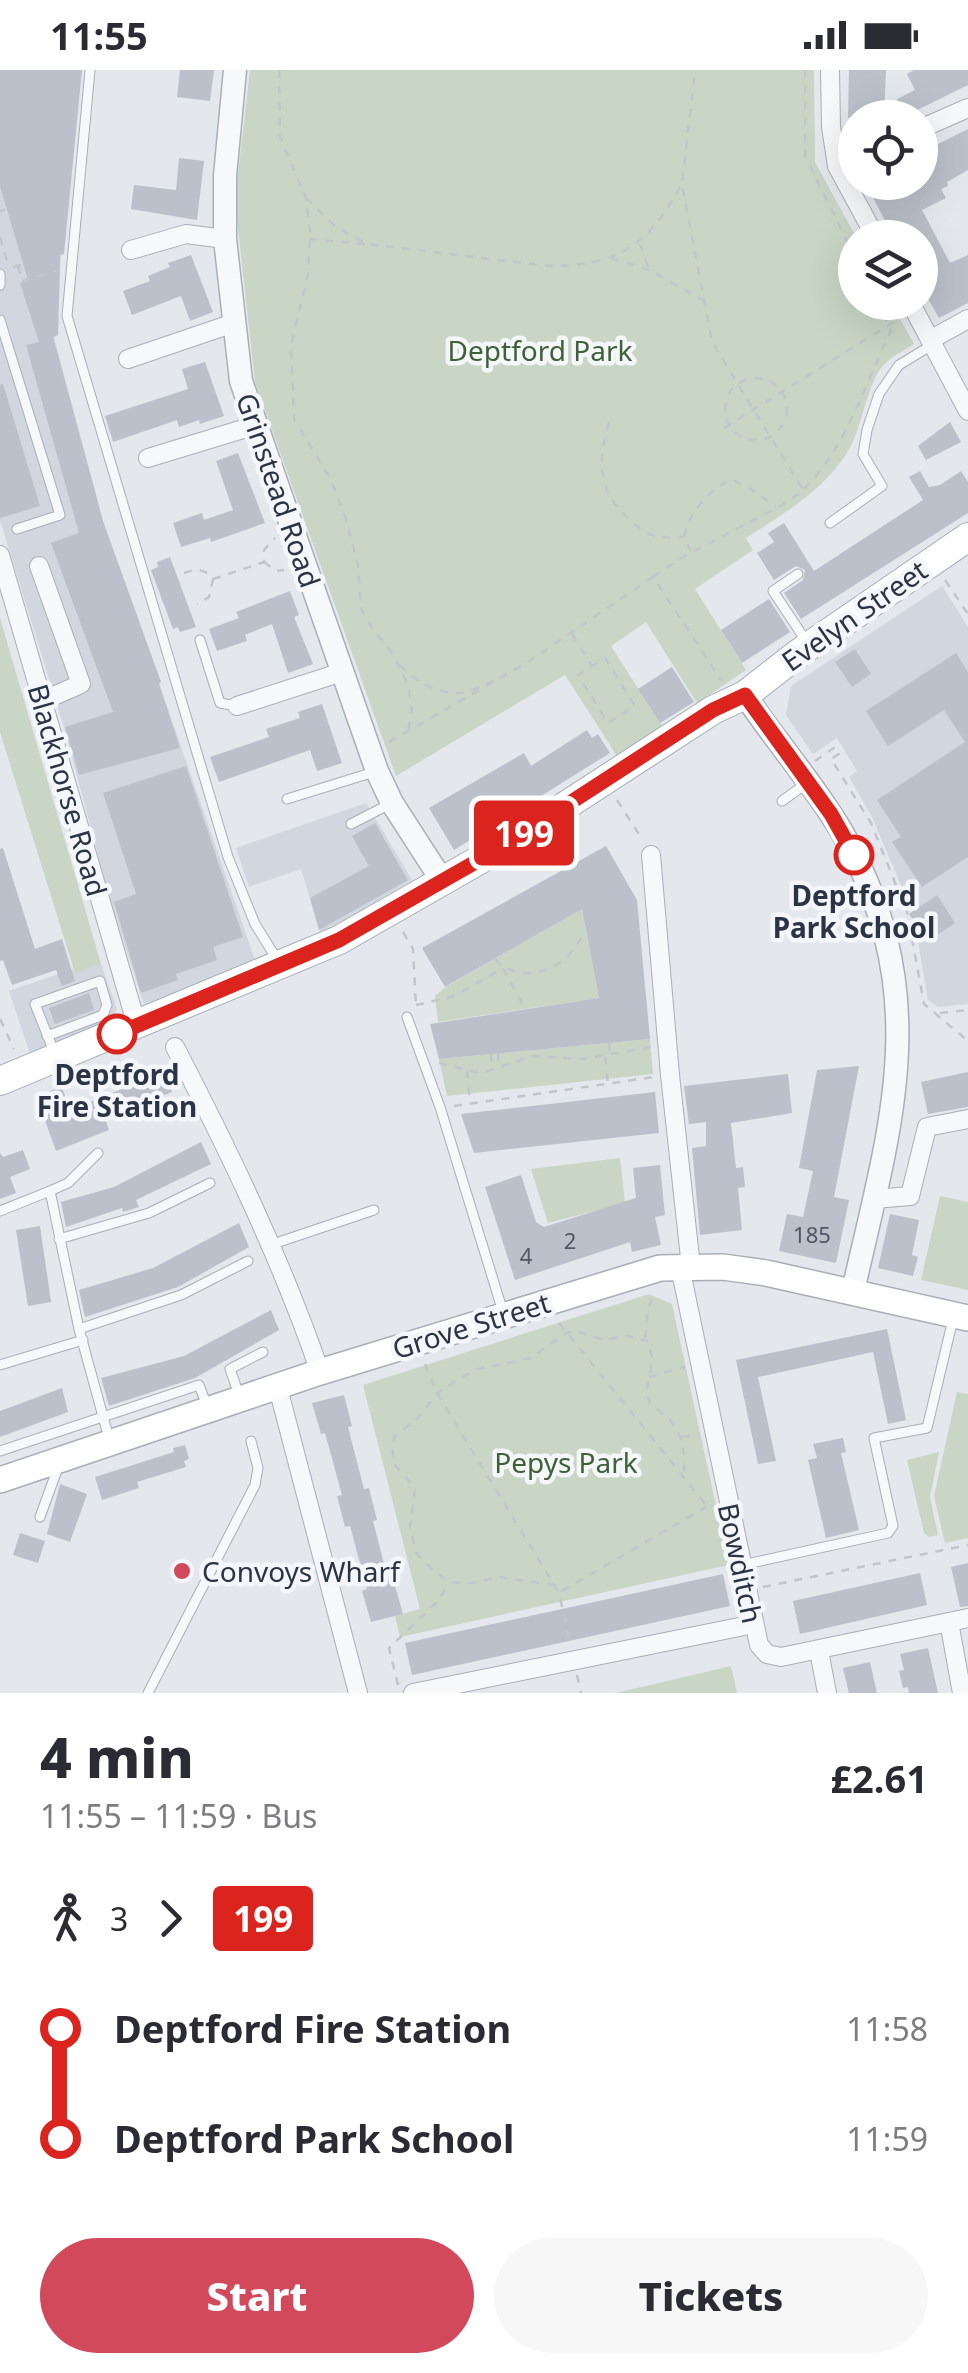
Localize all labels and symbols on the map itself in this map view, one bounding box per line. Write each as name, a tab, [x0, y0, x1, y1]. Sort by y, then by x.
park label: Deptford Park	[448, 331, 632, 369]
street label: Grinstead Road	[228, 388, 330, 592]
street label: Evelyn Street	[774, 551, 934, 679]
street label: Blackhorse Road	[20, 679, 116, 901]
line badge: 199	[466, 800, 582, 866]
marker: Deptford Park School	[835, 836, 873, 874]
place label: Deptford Park School	[773, 876, 935, 946]
marker: Deptford Fire Station	[98, 1015, 136, 1053]
place label: Deptford Fire Station	[37, 1055, 197, 1125]
house number: 185	[793, 1219, 831, 1249]
house number: 2	[564, 1225, 576, 1255]
house number: 4	[520, 1240, 533, 1270]
street label: Grove Street	[387, 1283, 555, 1367]
park label: Pepys Park	[494, 1443, 638, 1481]
street label: Bowditch	[710, 1499, 772, 1627]
place label: Convoys Wharf	[202, 1552, 401, 1590]
marker: Convoys Wharf	[171, 1560, 193, 1582]

